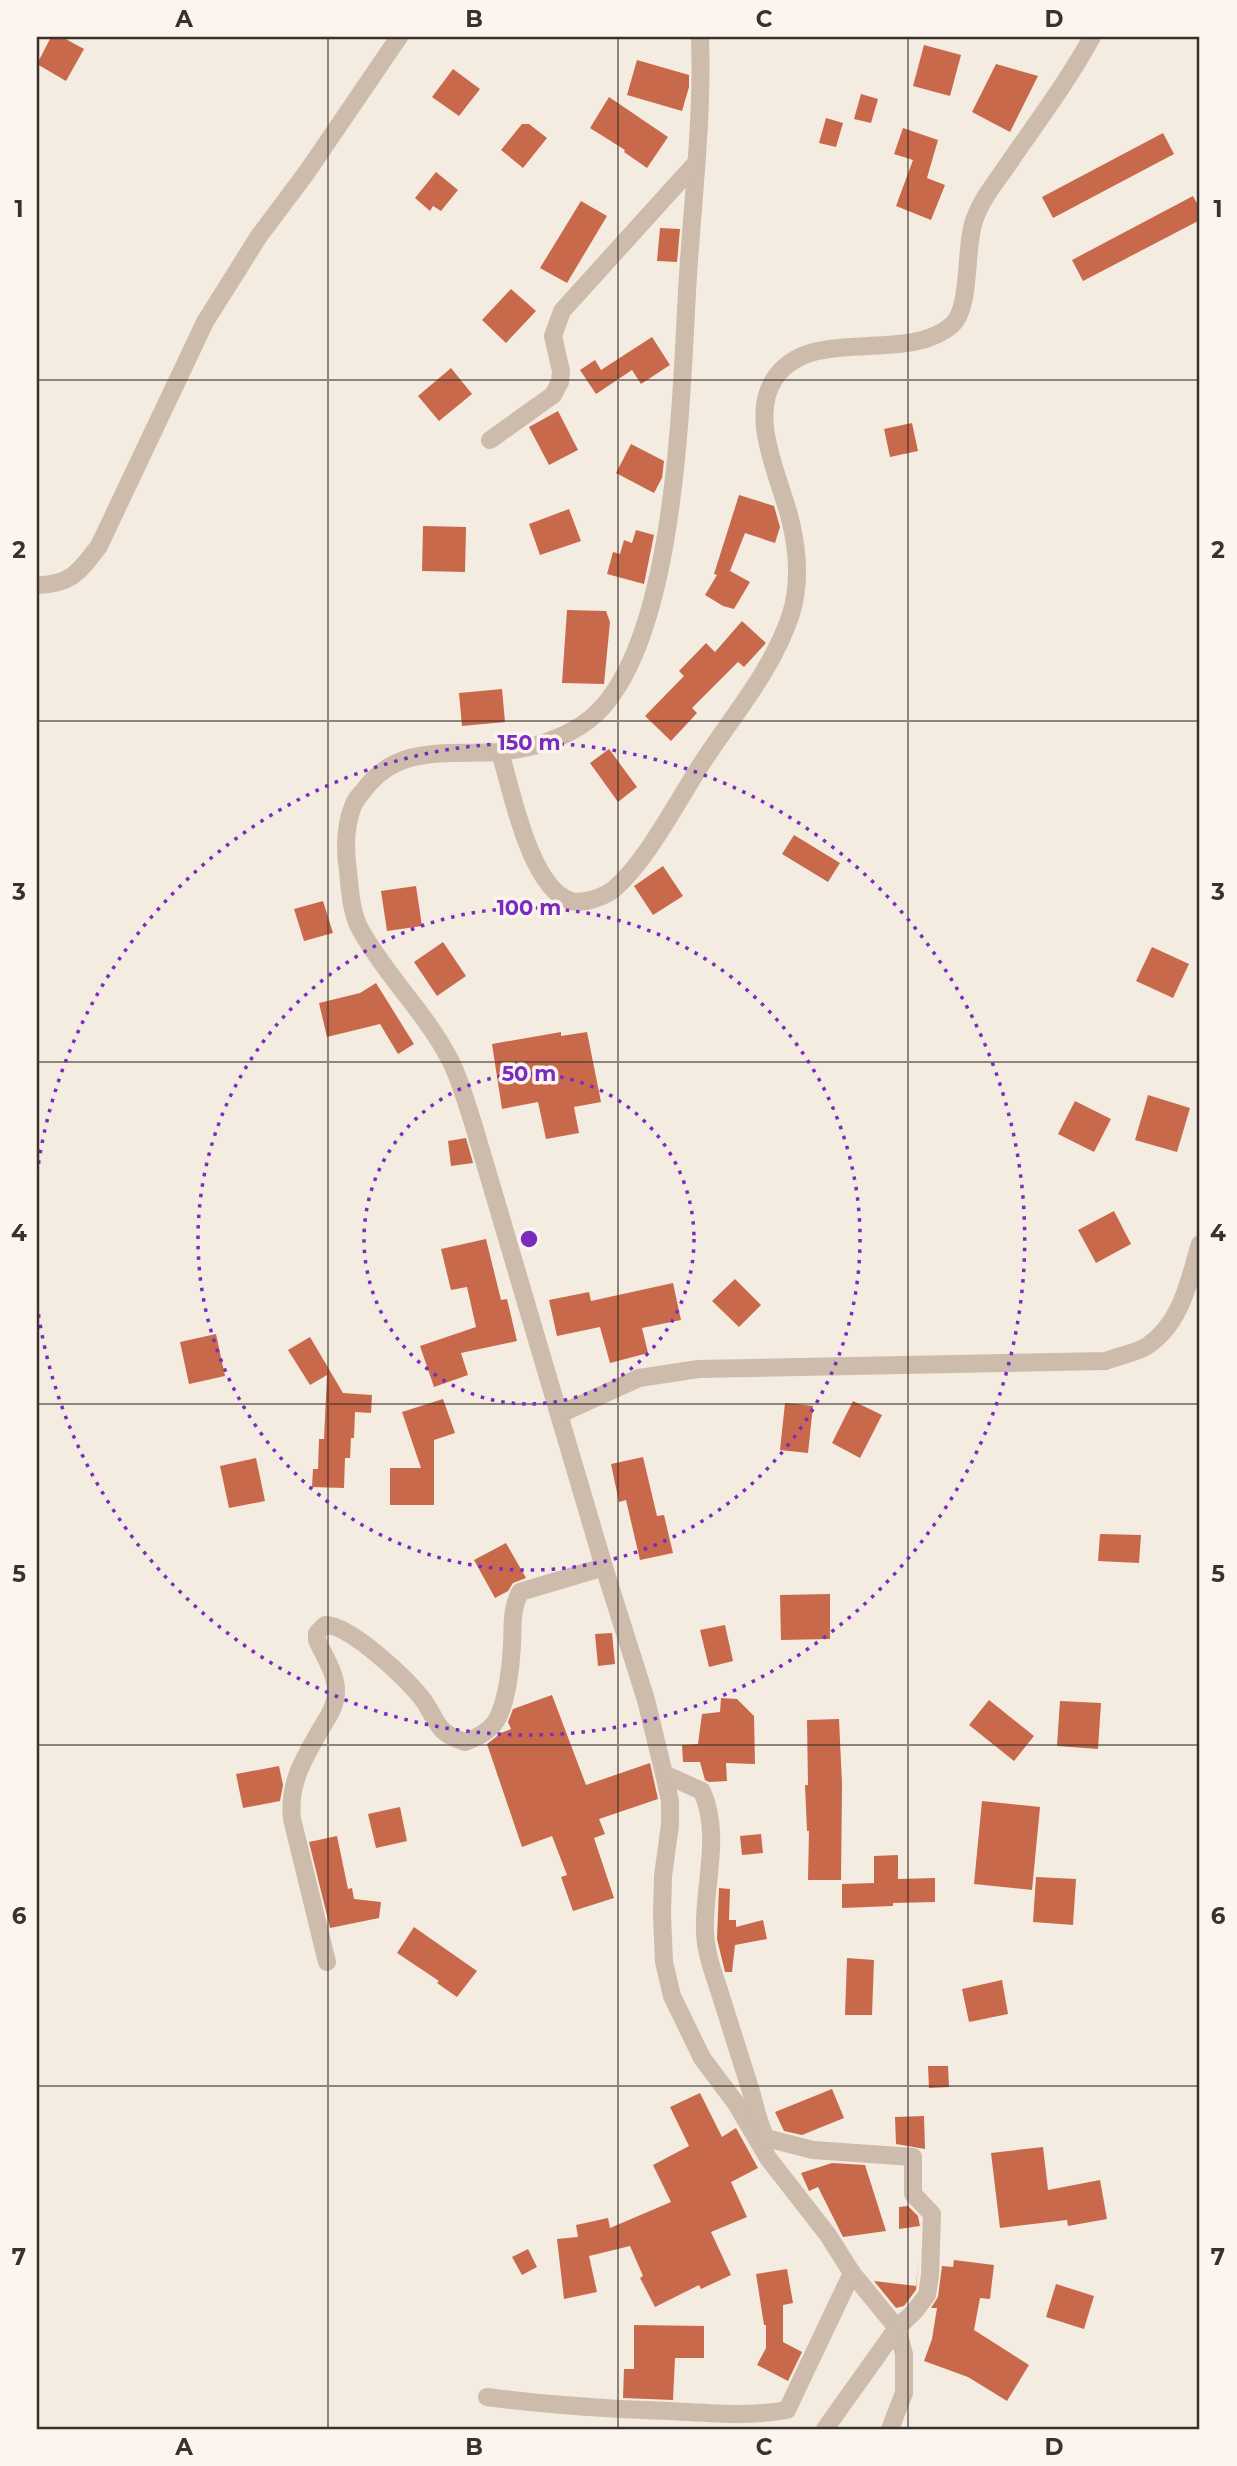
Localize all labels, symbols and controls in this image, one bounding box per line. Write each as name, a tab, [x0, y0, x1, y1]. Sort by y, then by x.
text: A	[174, 5, 193, 33]
text: B	[465, 5, 483, 33]
text: C	[756, 5, 773, 33]
text: D	[1045, 5, 1064, 33]
text: 1	[14, 195, 24, 223]
text: 1	[1213, 195, 1223, 223]
text: 2	[12, 536, 26, 564]
text: 2	[1211, 536, 1225, 564]
text: 150 m	[498, 730, 560, 755]
text: 3	[11, 878, 26, 906]
text: 3	[1210, 878, 1225, 906]
text: 100 m	[497, 895, 561, 920]
text: 50 m	[502, 1061, 556, 1086]
text: 4	[11, 1219, 27, 1247]
text: 4	[1210, 1219, 1226, 1247]
centre of rings	[517, 1227, 541, 1251]
text: 5	[12, 1560, 26, 1588]
text: 5	[1211, 1560, 1225, 1588]
text: 6	[12, 1902, 27, 1930]
text: 6	[1211, 1902, 1226, 1930]
text: 7	[12, 2243, 26, 2271]
text: 7	[1211, 2243, 1225, 2271]
text: A	[174, 2433, 193, 2461]
text: B	[465, 2433, 483, 2461]
text: C	[756, 2433, 773, 2461]
text: D	[1045, 2433, 1064, 2461]

